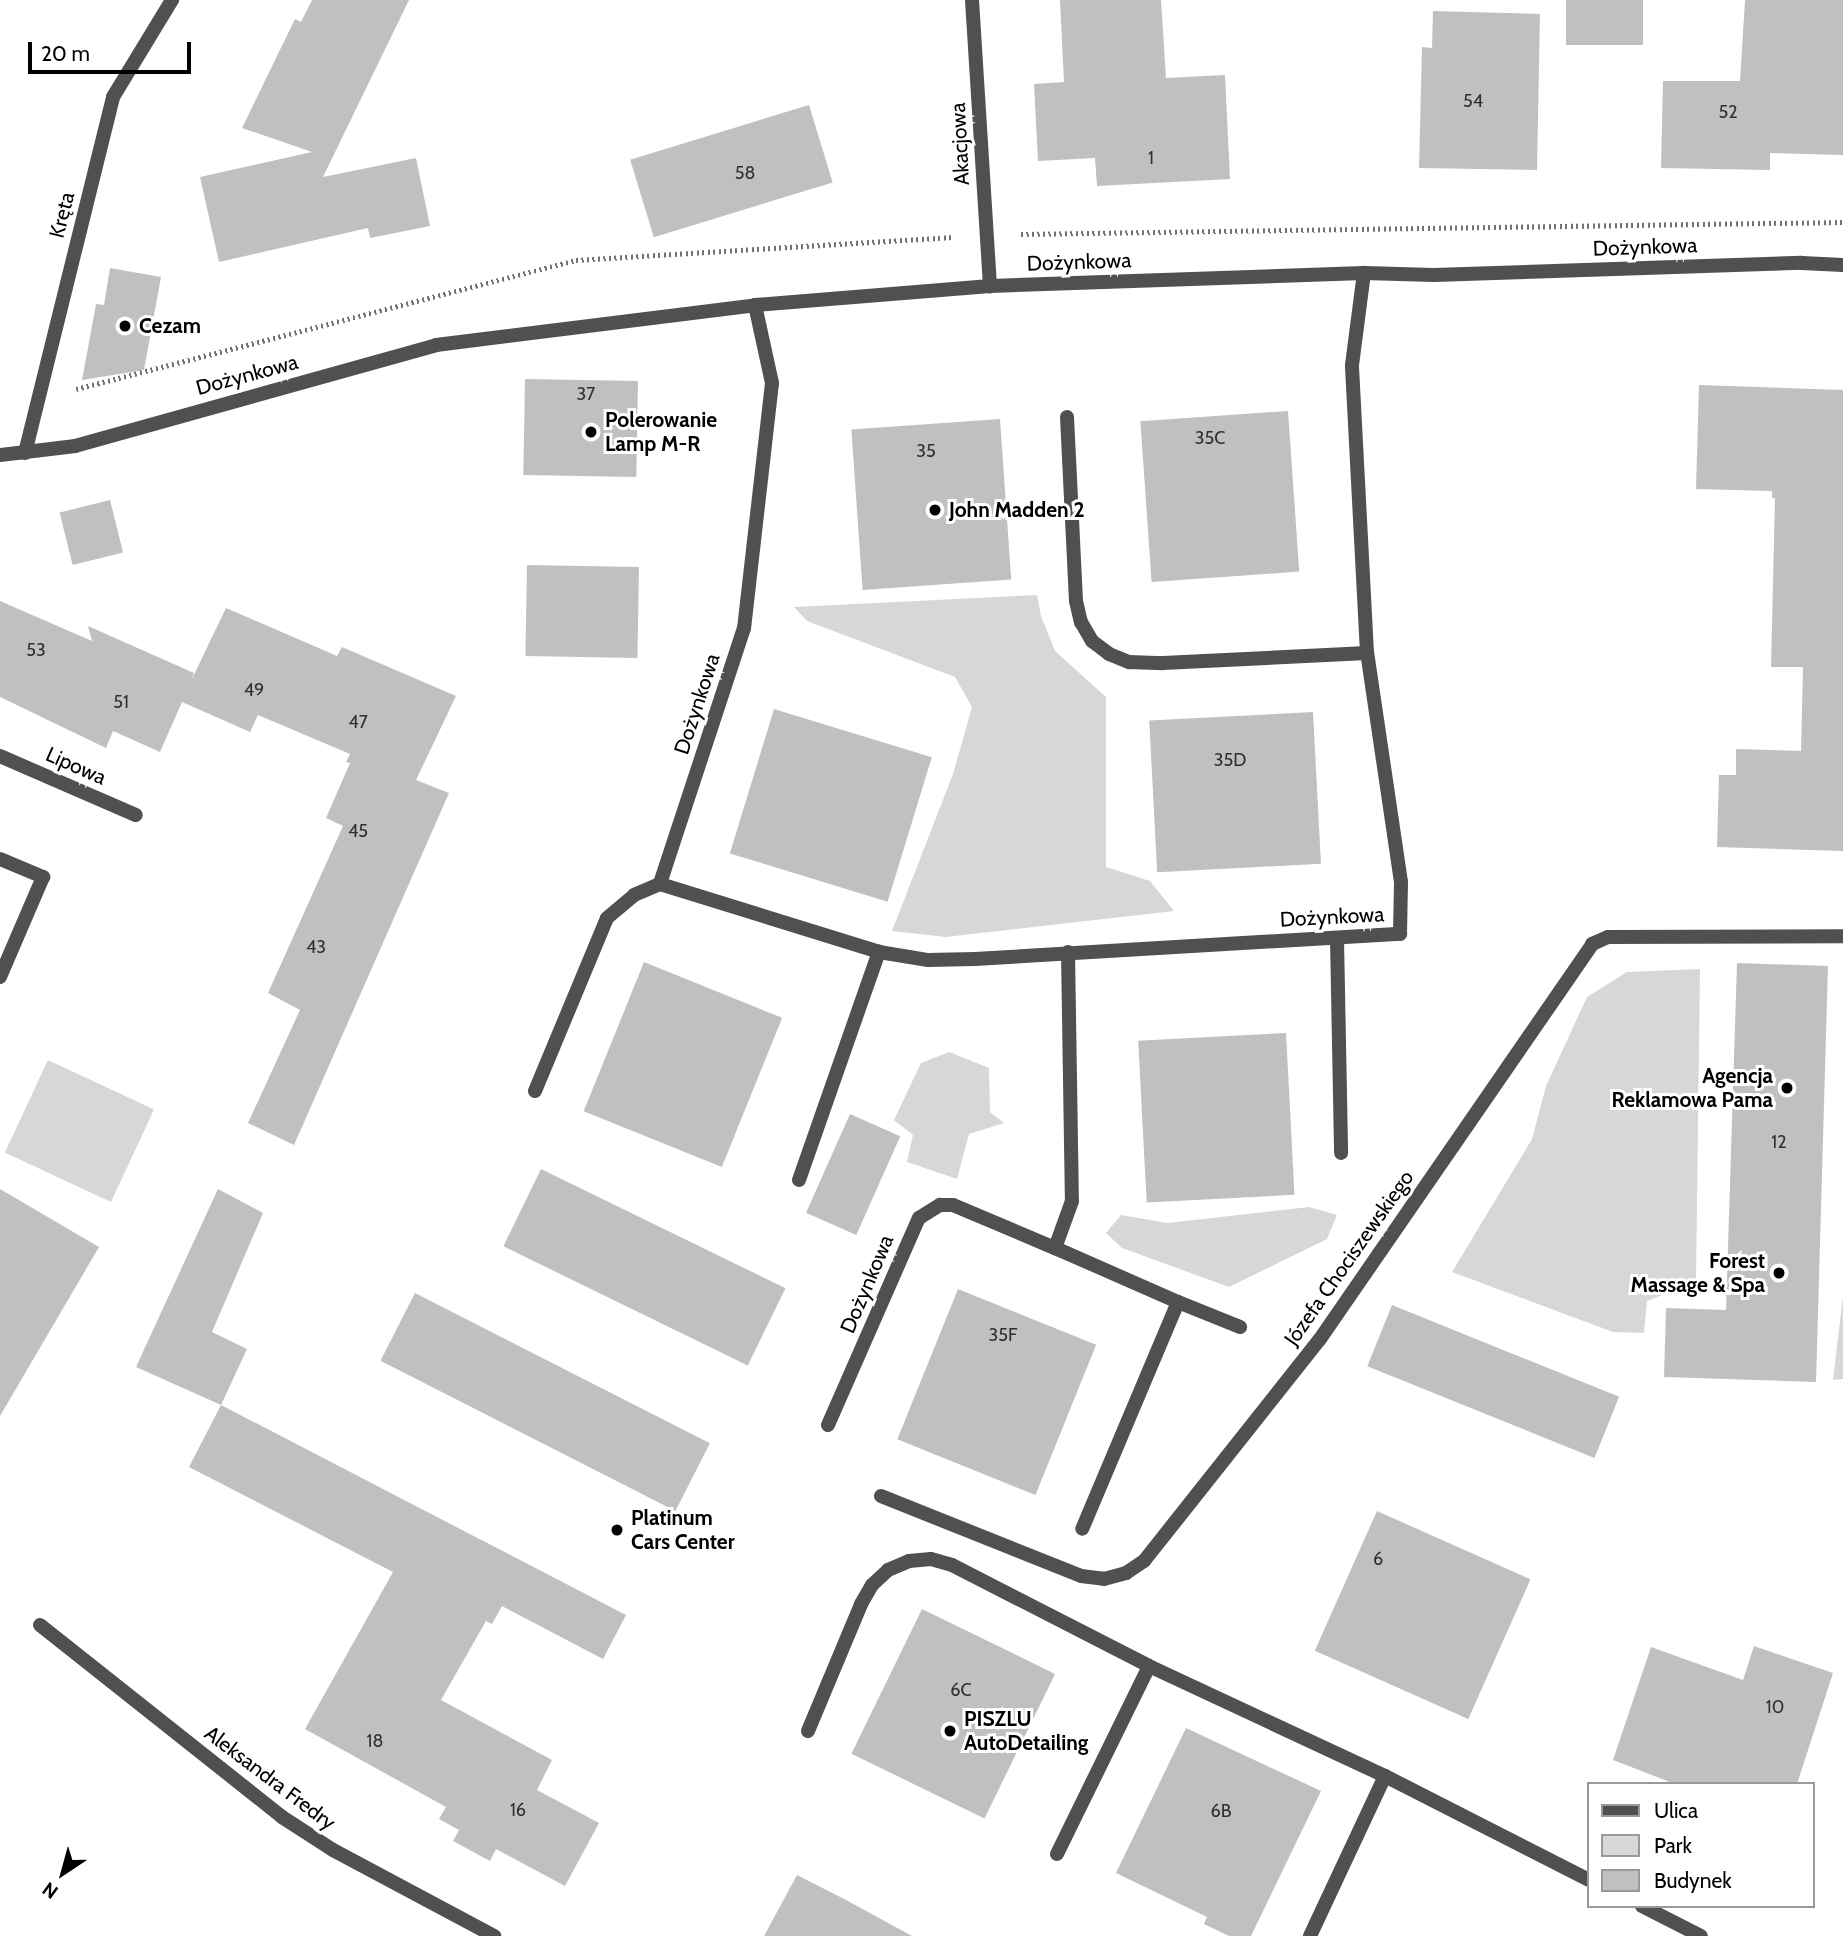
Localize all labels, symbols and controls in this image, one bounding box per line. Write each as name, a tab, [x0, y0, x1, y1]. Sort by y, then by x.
scale bar	[32, 28, 194, 72]
text: 20 m	[41, 41, 90, 66]
house number: 54	[1463, 90, 1483, 112]
house number: 52	[1718, 101, 1738, 123]
street label: Akacjowa	[945, 102, 975, 186]
house number: 1	[1148, 147, 1154, 169]
house number: 58	[735, 162, 755, 184]
street label: Kręta	[44, 189, 80, 241]
street label: Dożynkowa	[1592, 233, 1698, 261]
street label: Dożynkowa	[1026, 248, 1132, 276]
place label: Cezam	[139, 313, 201, 339]
marker: Cezam	[117, 318, 133, 334]
street label: Dożynkowa	[193, 349, 301, 401]
house number: 37	[577, 383, 595, 405]
place label: Polerowanie Lamp M-R	[605, 407, 717, 457]
marker: Polerowanie Lamp M-R	[583, 424, 599, 440]
house number: 35C	[1195, 427, 1225, 449]
house number: 35	[916, 440, 936, 462]
place label: John Madden 2	[949, 497, 1085, 523]
marker: John Madden 2	[927, 502, 943, 518]
house number: 53	[26, 639, 46, 661]
street label: Dożynkowa	[669, 650, 725, 758]
house number: 49	[244, 679, 264, 701]
house number: 51	[113, 691, 129, 713]
house number: 47	[348, 711, 368, 733]
street label: Lipowa	[42, 742, 110, 790]
house number: 35D	[1214, 749, 1246, 771]
house number: 45	[348, 820, 368, 842]
street label: Dożynkowa	[1279, 902, 1385, 932]
house number: 43	[306, 936, 326, 958]
place label: Agencja Reklamowa Pama	[1611, 1063, 1773, 1113]
marker: Agencja Reklamowa Pama	[1779, 1080, 1795, 1096]
house number: 12	[1771, 1131, 1787, 1153]
street label: Józefa Chociszewskiego	[1279, 1166, 1419, 1350]
street label: Dożynkowa	[835, 1231, 899, 1337]
place label: Forest Massage & Spa	[1631, 1248, 1765, 1298]
marker: Forest Massage & Spa	[1771, 1265, 1787, 1281]
house number: 35F	[989, 1324, 1017, 1346]
place label: Platinum Cars Center	[631, 1505, 735, 1555]
marker: Platinum Cars Center	[609, 1522, 625, 1538]
house number: 6	[1373, 1548, 1383, 1570]
house number: 6C	[950, 1679, 972, 1701]
house number: 10	[1766, 1696, 1784, 1718]
place label: PISZLU AutoDetailing	[964, 1706, 1088, 1756]
street label: Aleksandra Fredry	[200, 1721, 340, 1835]
marker: PISZLU AutoDetailing	[942, 1723, 958, 1739]
house number: 18	[367, 1730, 383, 1752]
legend	[1588, 1782, 1815, 1908]
text: Ulica	[1654, 1798, 1698, 1823]
house number: 16	[510, 1799, 526, 1821]
house number: 6B	[1211, 1800, 1231, 1822]
text: Park	[1654, 1833, 1692, 1858]
north arrow	[28, 1838, 98, 1908]
text: Budynek	[1654, 1868, 1732, 1893]
text: N	[38, 1877, 63, 1904]

